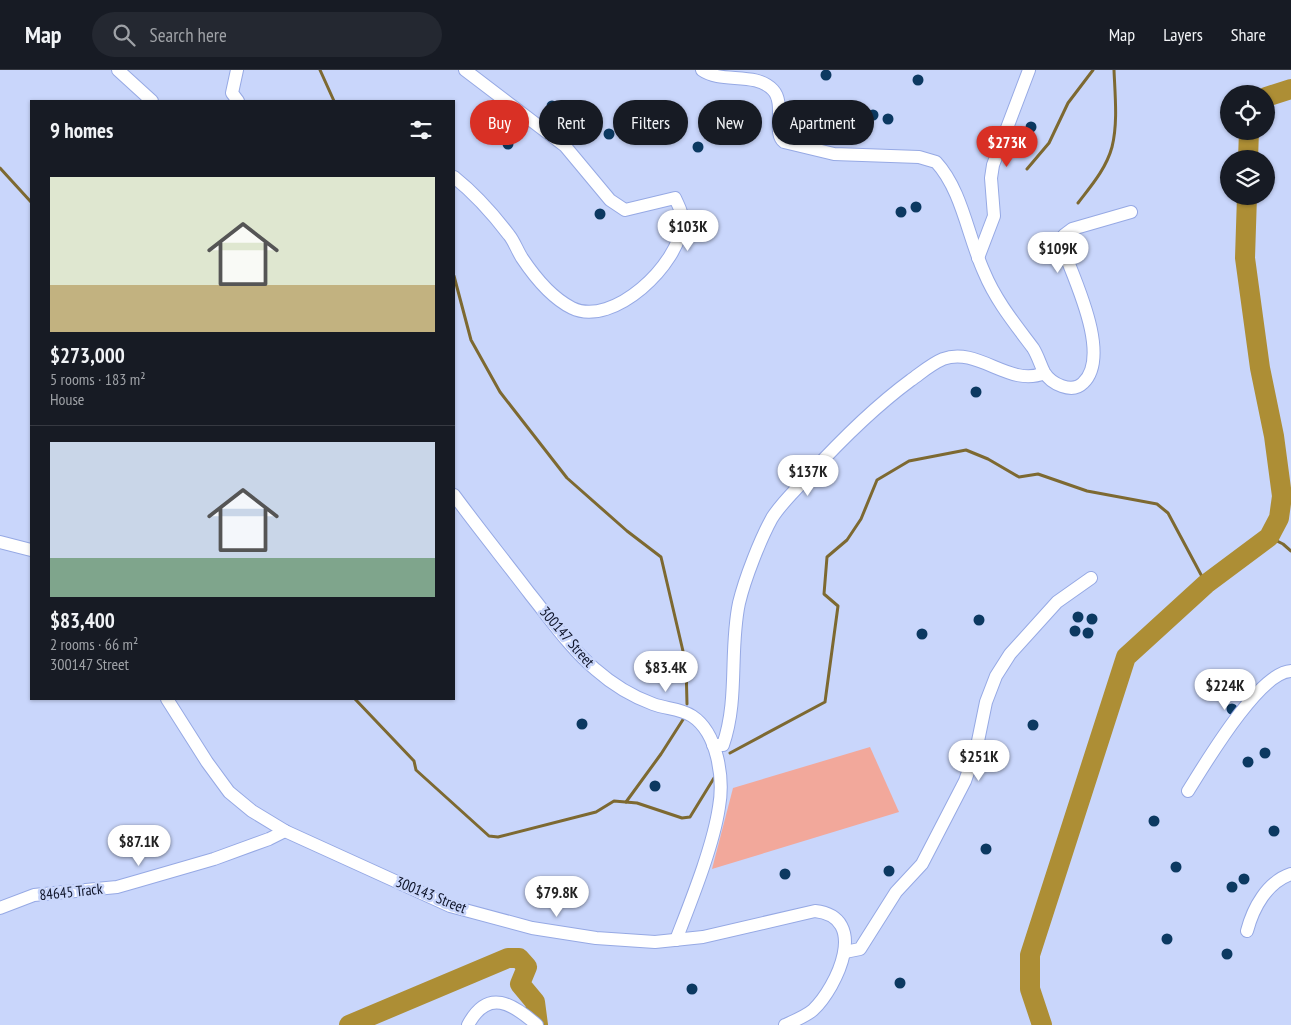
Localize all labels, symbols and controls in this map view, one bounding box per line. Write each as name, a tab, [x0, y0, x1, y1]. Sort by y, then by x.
search box	[92, 12, 442, 57]
text: Map	[25, 19, 62, 50]
icon: search	[110, 21, 138, 49]
text: Search here	[150, 23, 227, 47]
text: Map	[1109, 23, 1135, 46]
text: Layers	[1163, 23, 1203, 46]
text: Share	[1231, 23, 1266, 46]
map controls	[1220, 85, 1275, 205]
button: locate	[1220, 85, 1275, 140]
chip: Buy	[470, 100, 529, 145]
chip: Rent	[539, 100, 603, 145]
chip: Filters	[613, 100, 688, 145]
chip: New	[698, 100, 762, 145]
chip: Apartment	[772, 100, 874, 145]
icon: filters	[407, 116, 435, 144]
text: 9 homes	[50, 117, 113, 144]
pin: $273K	[972, 126, 1042, 168]
text: $273K	[988, 132, 1026, 152]
button: layers	[1220, 150, 1275, 205]
icon: home	[198, 209, 288, 299]
pin: $103K	[653, 210, 723, 252]
text: $103K	[669, 216, 707, 236]
pin: $109K	[1023, 232, 1093, 274]
text: $109K	[1039, 238, 1077, 258]
text: $273,000	[50, 342, 125, 369]
text: 5 rooms · 183 m²	[50, 369, 146, 389]
text: House	[50, 389, 84, 409]
pin: $137K	[773, 454, 843, 497]
text: $137K	[789, 461, 827, 481]
icon: home	[198, 475, 288, 565]
street label: 300147 Street	[536, 602, 599, 671]
text: $83,400	[50, 607, 115, 634]
text: 2 rooms · 66 m²	[50, 634, 138, 654]
pin: $83.4K	[625, 650, 707, 693]
text: 300147 Street	[50, 654, 129, 674]
text: $83.4K	[645, 657, 687, 677]
pin: $224K	[1190, 668, 1260, 711]
text: $224K	[1206, 675, 1244, 695]
pin: $251K	[944, 740, 1014, 782]
text: $251K	[960, 746, 998, 766]
pin: $87.1K	[98, 824, 180, 867]
text: $87.1K	[119, 831, 159, 851]
street label: 300143 Street	[393, 872, 469, 917]
pin: $79.8K	[516, 876, 598, 918]
street label: 84645 Track	[39, 879, 104, 904]
text: $79.8K	[536, 882, 578, 902]

